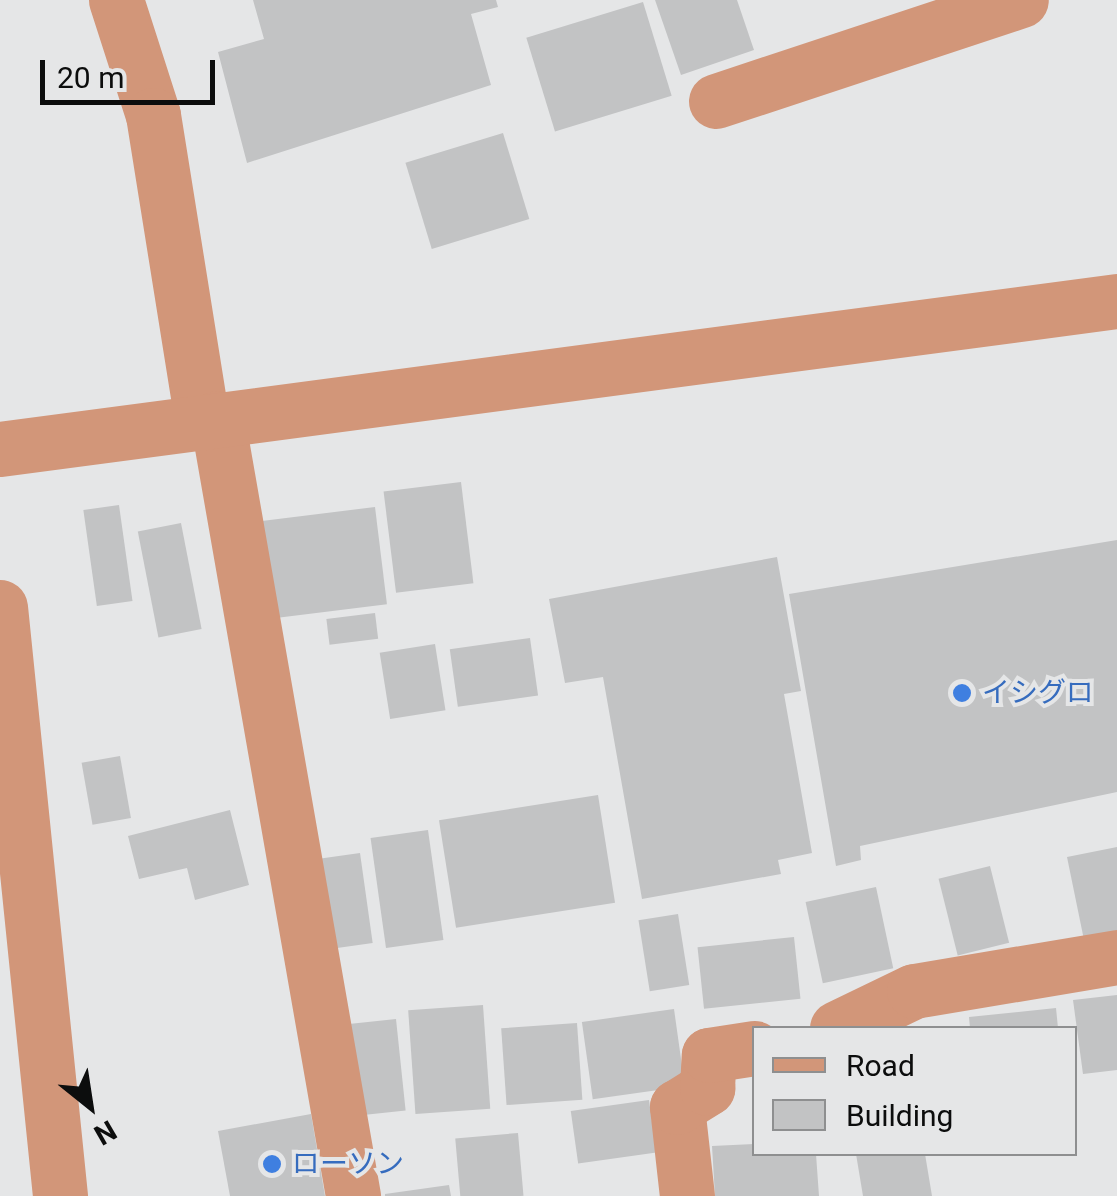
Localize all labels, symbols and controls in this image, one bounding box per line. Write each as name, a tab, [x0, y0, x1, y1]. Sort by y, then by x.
scale bar	[45, 40, 220, 102]
text: 20 m	[57, 60, 124, 95]
place label: イシグロ	[982, 676, 1094, 710]
marker: イシグロ	[951, 682, 973, 704]
legend	[752, 1026, 1077, 1156]
text: Road	[846, 1048, 915, 1083]
north arrow	[40, 1056, 140, 1156]
text: Building	[846, 1098, 953, 1133]
text: N	[88, 1113, 122, 1152]
place label: ローソン	[292, 1147, 404, 1181]
marker: ローソン	[261, 1153, 283, 1175]

